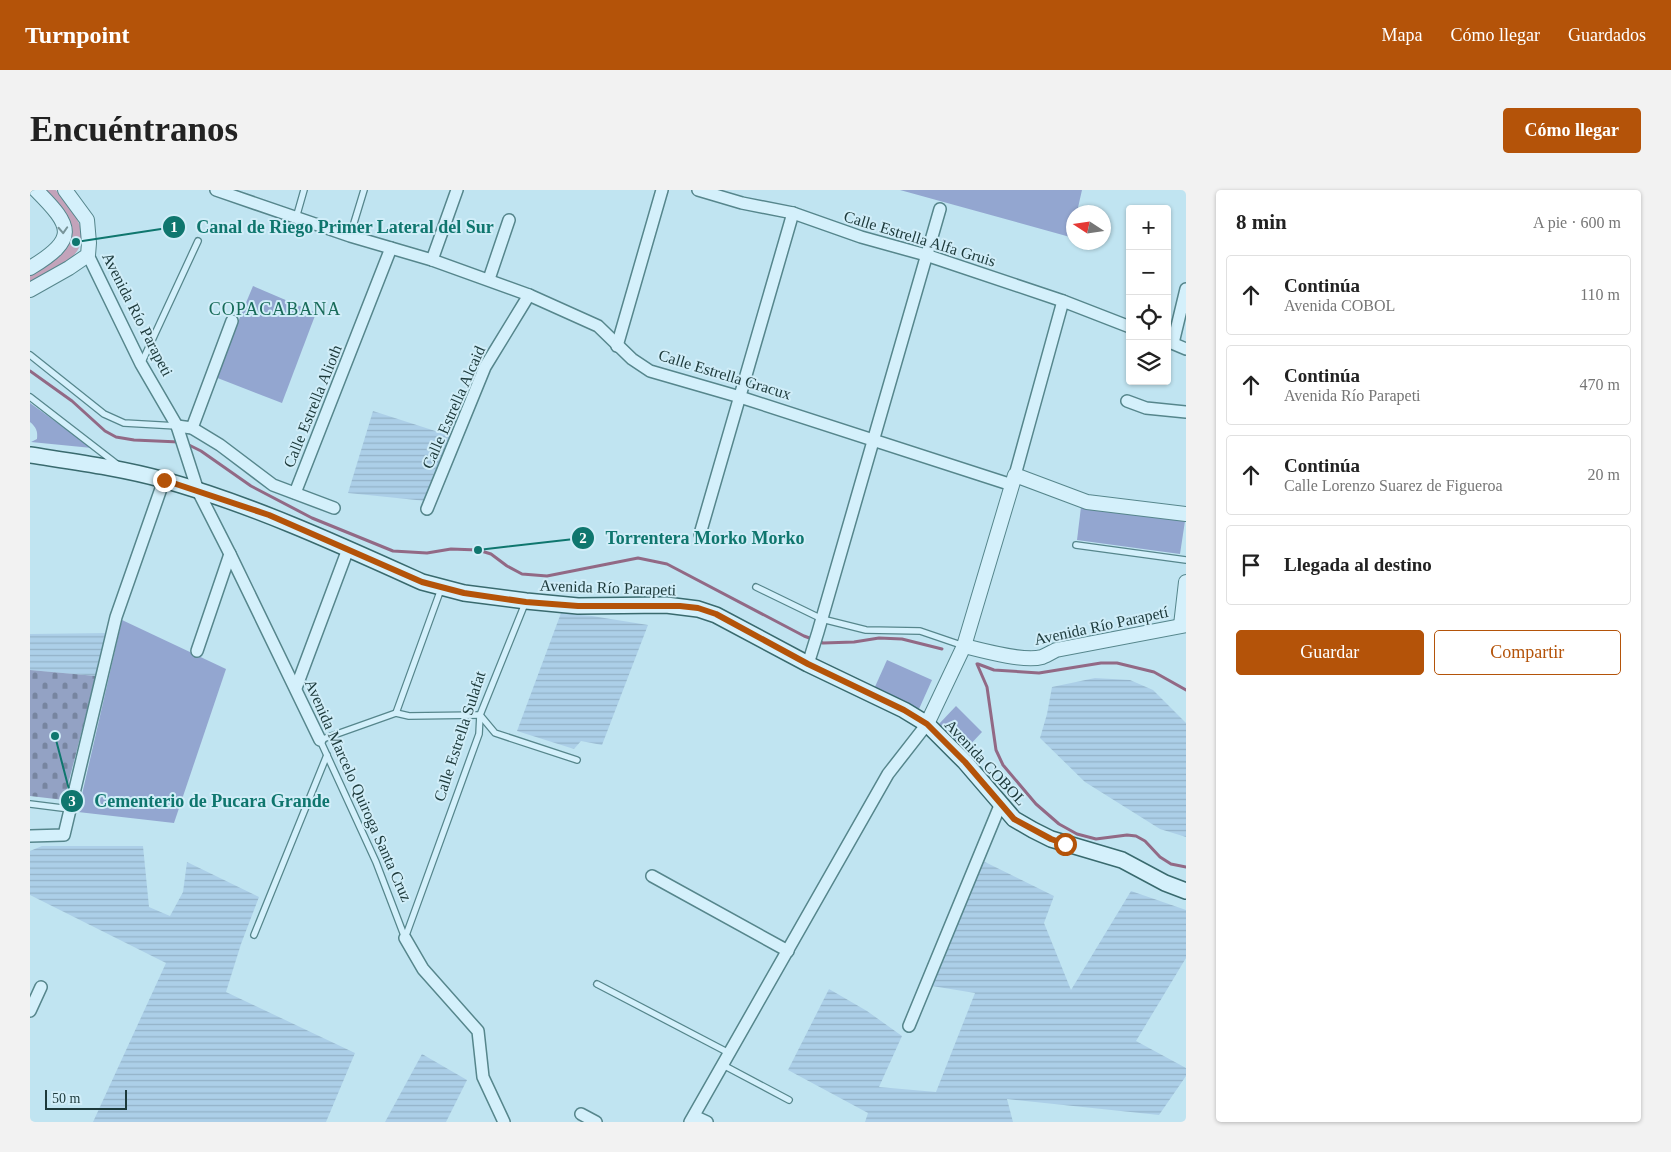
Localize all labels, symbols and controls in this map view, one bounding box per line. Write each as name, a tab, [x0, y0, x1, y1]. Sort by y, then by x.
text: Turnpoint	[25, 22, 130, 48]
text: Mapa	[1382, 25, 1423, 45]
text: Cómo llegar	[1451, 25, 1540, 45]
text: Guardados	[1568, 25, 1646, 45]
button: Cómo llegar	[1503, 108, 1641, 153]
text: Encuéntranos	[30, 110, 238, 149]
north arrow	[1066, 205, 1111, 250]
map controls	[1126, 205, 1171, 385]
button: +	[1126, 205, 1171, 250]
street label: Calle Estrella Alfa Gruis	[842, 207, 998, 270]
text: 8 min	[1236, 210, 1287, 234]
callout: Canal de Riego Primer Lateral del Sur	[161, 211, 504, 244]
text: A pie · 600 m	[1533, 214, 1621, 231]
text: Canal de Riego Primer Lateral del Sur	[196, 217, 494, 237]
text: 1	[170, 219, 178, 235]
one-way arrow	[58, 227, 69, 235]
street label: Avenida Río Parapeti	[98, 250, 176, 380]
button: −	[1126, 250, 1171, 295]
text: Continúa	[1284, 275, 1360, 296]
icon: ahead	[1237, 281, 1265, 309]
text: 110 m	[1580, 286, 1620, 303]
button: locate	[1126, 295, 1171, 340]
text: Avenida COBOL	[1284, 297, 1395, 314]
district label: COPACABANA	[209, 299, 341, 319]
button: layers	[1126, 340, 1171, 385]
street label: Calle Estrella Alioth	[280, 342, 345, 470]
street label: Calle Estrella Alcaid	[419, 343, 488, 471]
street label: Calle Estrella Gracux	[657, 346, 793, 403]
text: Continúa	[1284, 365, 1360, 386]
icon: ahead	[1237, 371, 1265, 399]
text: 470 m	[1580, 376, 1620, 393]
text: Avenida Río Parapeti	[1284, 387, 1421, 404]
text: Continúa	[1284, 455, 1360, 476]
icon: ahead	[1237, 461, 1265, 489]
text: 20 m	[1588, 466, 1620, 483]
route end	[153, 469, 176, 492]
text: Calle Lorenzo Suarez de Figueroa	[1284, 477, 1503, 494]
callout: Torrentera Morko Morko	[571, 521, 815, 554]
text: Torrentera Morko Morko	[606, 528, 804, 548]
text: 2	[579, 530, 587, 546]
icon: arrive	[1237, 551, 1265, 579]
text: Llegada al destino	[1284, 554, 1432, 575]
street label: Avenida Río Parapeti	[539, 577, 677, 599]
street label: Avenida Río Parapetí	[1033, 603, 1170, 649]
button: Guardar	[1236, 630, 1424, 675]
button: Compartir	[1434, 630, 1621, 675]
street label: Calle Estrella Sulafat	[430, 668, 489, 803]
street label: Avenida Marcelo Quiroga Santa Cruz	[301, 676, 415, 904]
street label: Avenida COBOL	[941, 716, 1030, 809]
callout: Cementerio de Pucara Grande	[60, 784, 340, 817]
text: Cementerio de Pucara Grande	[94, 791, 330, 811]
text: 3	[68, 793, 76, 809]
route start	[1054, 833, 1077, 856]
scale bar	[45, 1087, 128, 1110]
text: 50 m	[52, 1091, 80, 1106]

